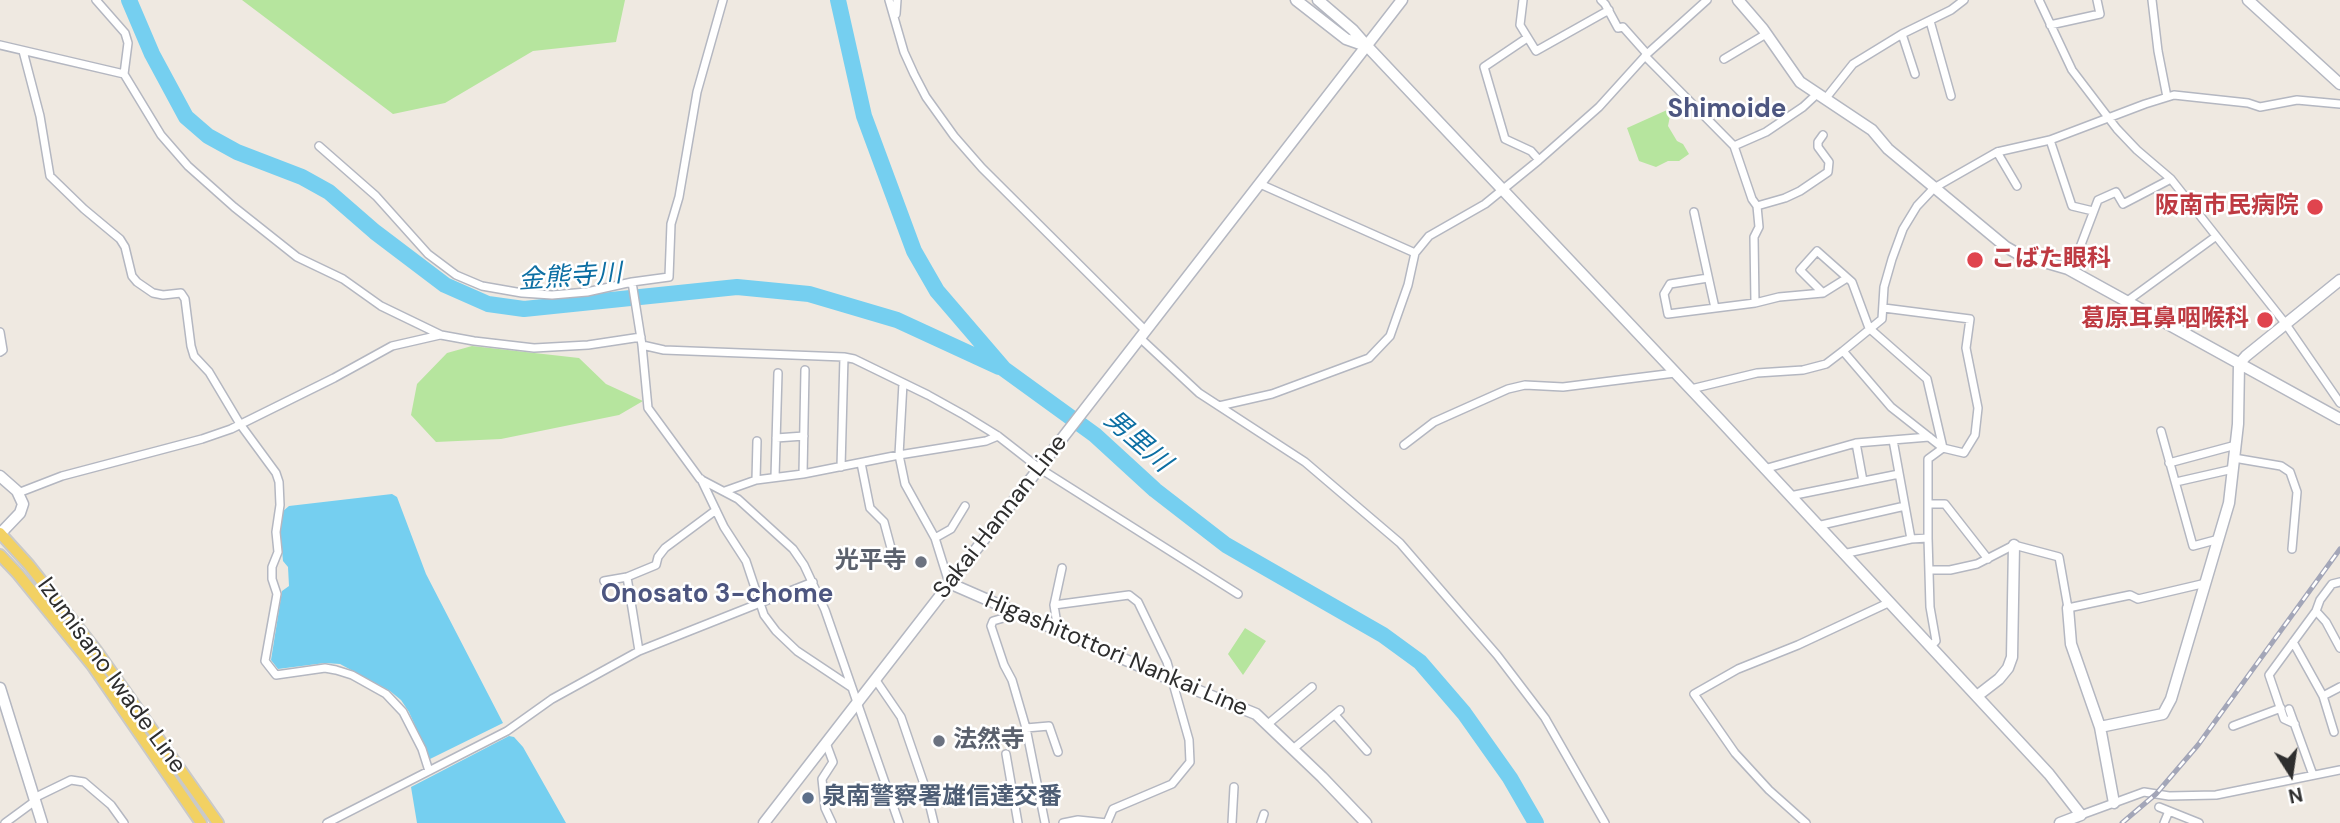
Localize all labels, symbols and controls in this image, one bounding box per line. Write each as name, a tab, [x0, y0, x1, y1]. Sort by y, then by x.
district label: Shimoide	[1667, 94, 1787, 126]
place label: 阪南市民病院	[2155, 193, 2299, 221]
marker: 阪南市民病院	[2305, 197, 2325, 217]
place label: こばた眼科	[1991, 246, 2111, 274]
marker: こばた眼科	[1965, 250, 1985, 270]
water label: 金熊寺川	[517, 259, 623, 297]
place label: 葛原耳鼻咽喉科	[2081, 306, 2249, 334]
marker: 葛原耳鼻咽喉科	[2255, 310, 2275, 330]
water label: 男里川	[1097, 405, 1177, 479]
street label: Sakai Hannan Line	[928, 429, 1074, 605]
place label: 光平寺	[835, 548, 907, 576]
marker: 光平寺	[913, 554, 929, 570]
street label: Izumisano Iwade Line	[30, 573, 192, 779]
district label: Onosato 3-chome	[601, 579, 833, 611]
street label: Higashitottori Nankai Line	[980, 586, 1252, 724]
place label: 法然寺	[953, 727, 1025, 755]
marker: 法然寺	[931, 733, 947, 749]
north arrow	[2256, 739, 2326, 809]
text: N	[2286, 781, 2305, 809]
place label: 泉南警察署雄信達交番	[822, 784, 1062, 812]
marker: 泉南警察署雄信達交番	[800, 790, 816, 806]

